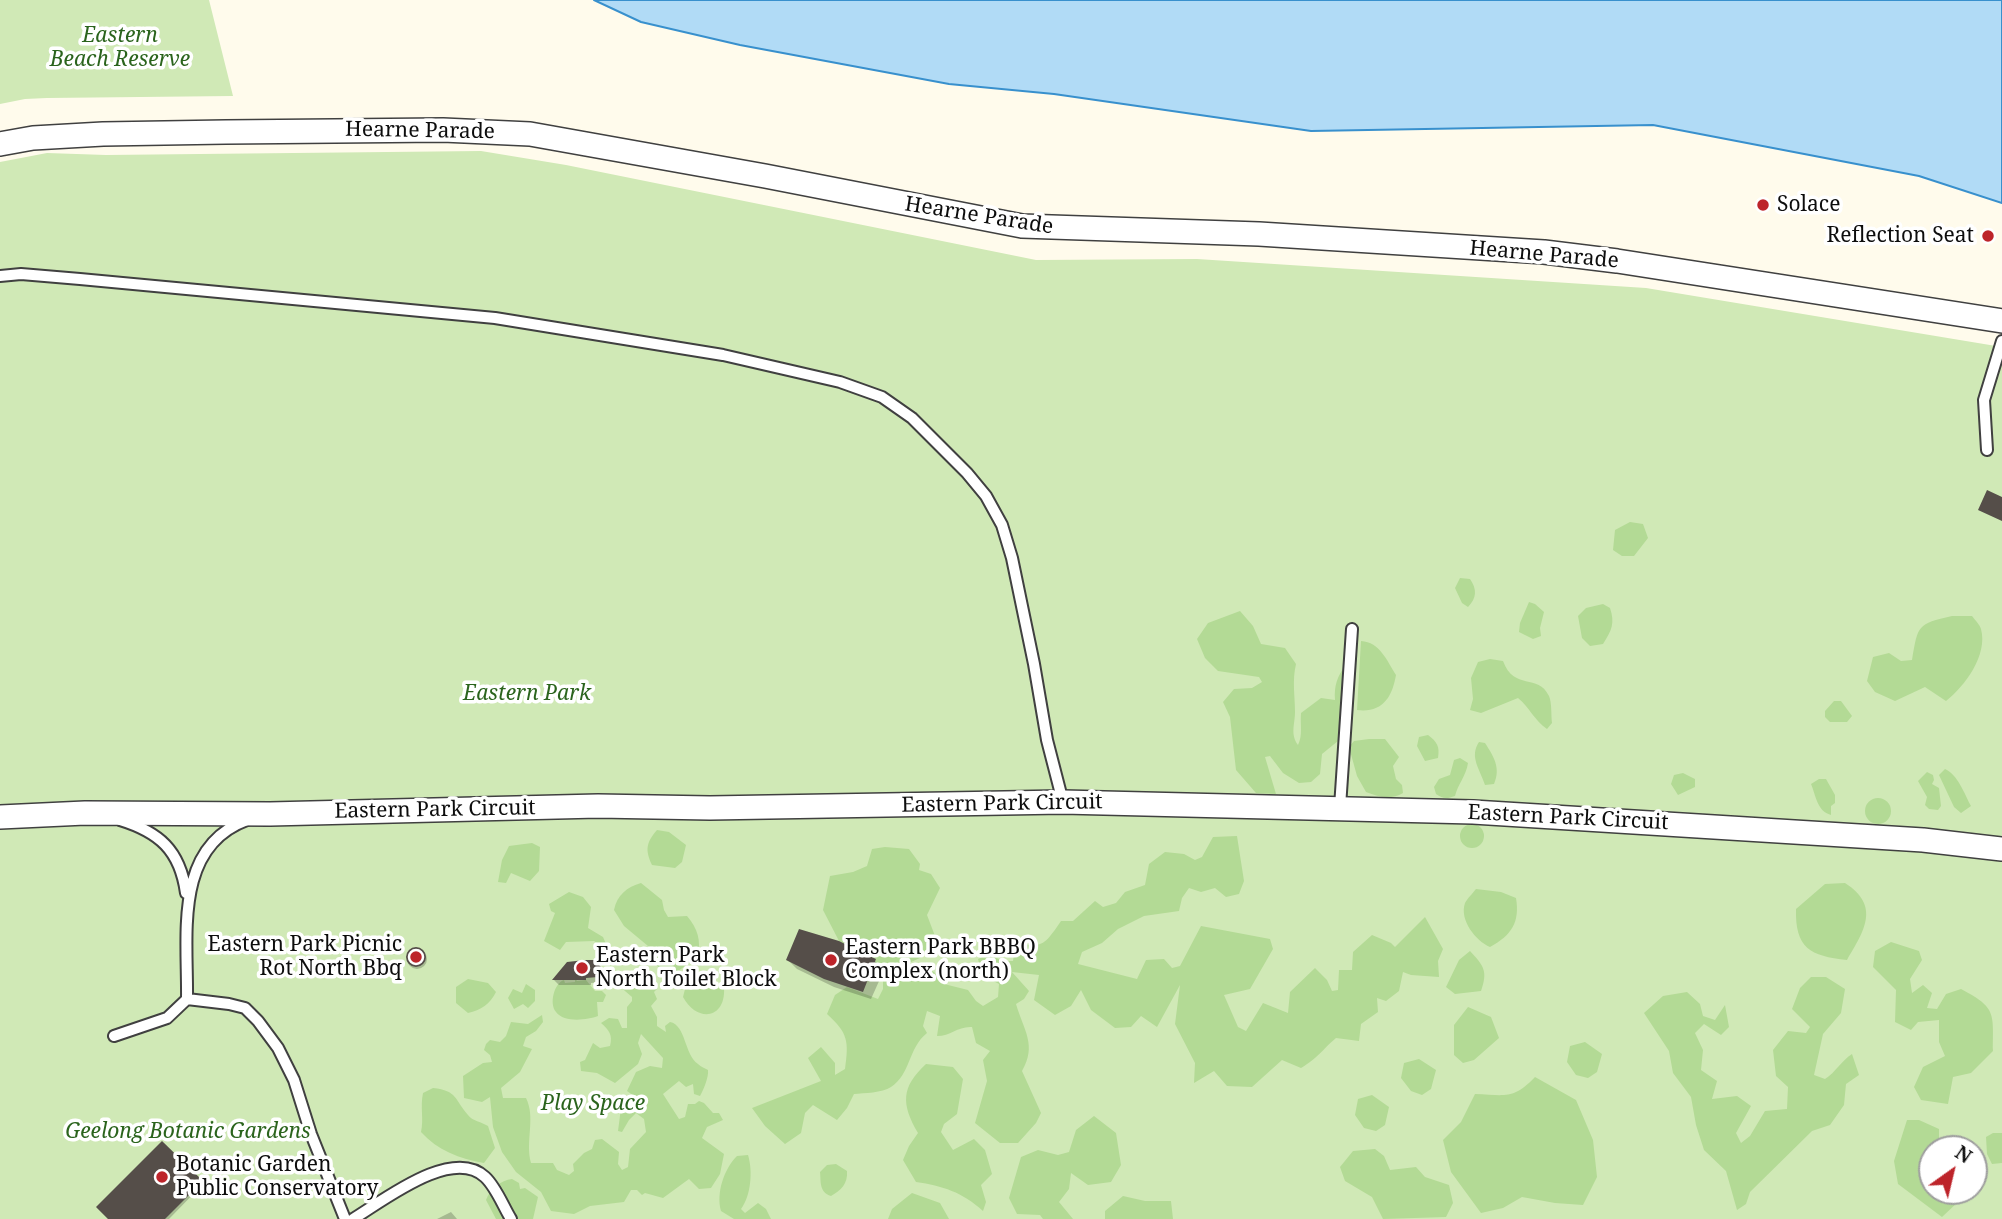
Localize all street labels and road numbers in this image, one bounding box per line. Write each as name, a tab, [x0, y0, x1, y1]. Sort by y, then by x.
street label: Hearne Parade	[345, 117, 495, 145]
street label: Hearne Parade	[903, 192, 1055, 240]
street label: Hearne Parade	[1468, 236, 1620, 274]
street label: Eastern Park Circuit	[901, 790, 1103, 818]
street label: Eastern Park Circuit	[334, 796, 536, 824]
street label: Eastern Park Circuit	[1467, 800, 1669, 836]

